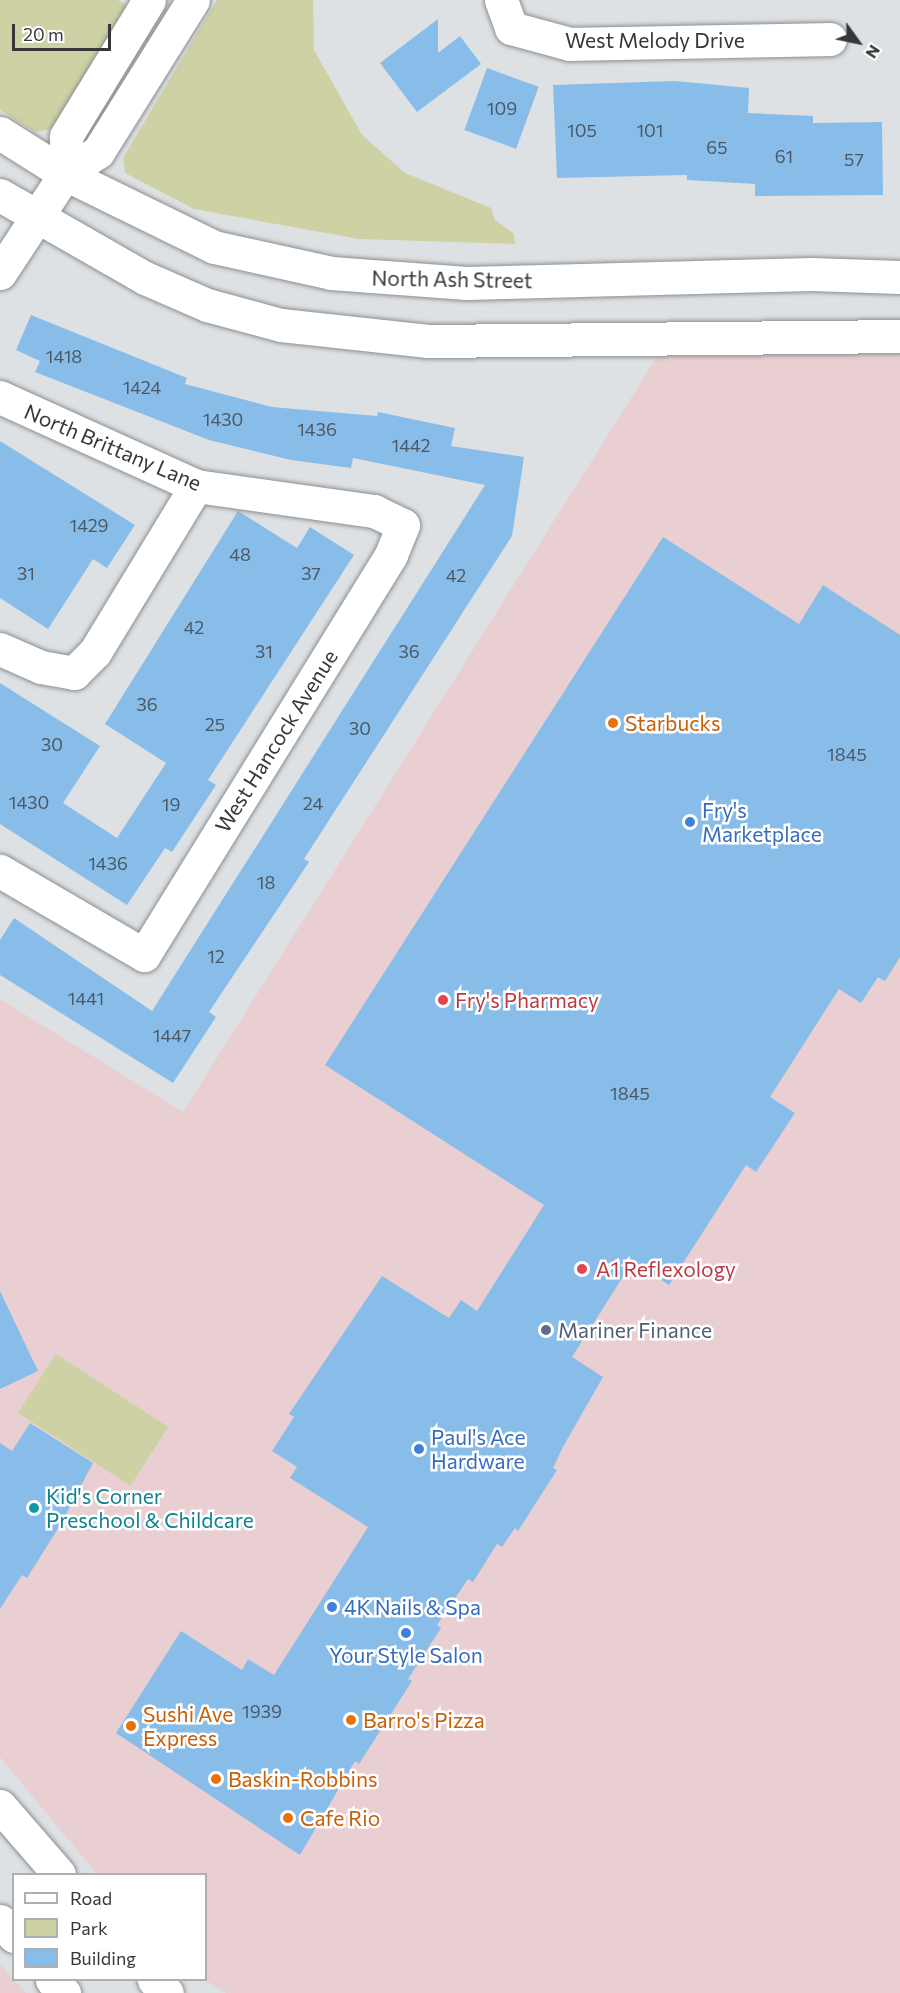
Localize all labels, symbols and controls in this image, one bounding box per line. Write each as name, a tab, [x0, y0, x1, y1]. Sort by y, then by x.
scale bar	[15, 12, 114, 50]
north arrow	[828, 12, 888, 72]
text: 20 m	[23, 23, 64, 45]
street label: West Melody Drive	[565, 27, 745, 53]
text: N	[862, 42, 885, 62]
house number: 109	[487, 97, 517, 119]
house number: 105	[567, 119, 597, 141]
house number: 101	[636, 119, 664, 141]
house number: 65	[706, 136, 728, 158]
house number: 61	[775, 145, 793, 167]
house number: 57	[844, 148, 864, 170]
street label: North Ash Street	[371, 265, 533, 293]
house number: 1418	[46, 345, 82, 367]
house number: 1424	[123, 376, 161, 398]
street label: North Brittany Lane	[21, 398, 205, 496]
house number: 1430	[203, 408, 243, 430]
house number: 1436	[297, 418, 337, 440]
house number: 1442	[391, 434, 431, 456]
house number: 1429	[69, 514, 109, 536]
house number: 48	[229, 543, 251, 565]
house number: 31	[17, 562, 35, 584]
house number: 37	[301, 562, 321, 584]
house number: 42	[446, 564, 466, 586]
house number: 42	[184, 616, 204, 638]
house number: 31	[255, 640, 273, 662]
house number: 36	[398, 640, 420, 662]
street label: West Hancock Avenue	[210, 645, 342, 837]
house number: 36	[136, 693, 158, 715]
place label: Starbucks	[625, 710, 721, 736]
house number: 25	[205, 713, 225, 735]
marker: Starbucks	[606, 716, 620, 730]
house number: 30	[349, 717, 371, 739]
house number: 30	[41, 733, 63, 755]
house number: 1845	[827, 743, 867, 765]
house number: 1430	[9, 791, 49, 813]
house number: 24	[303, 792, 323, 814]
house number: 19	[162, 793, 180, 815]
place label: Fry's Marketplace	[702, 797, 822, 847]
marker: Fry's Marketplace	[683, 815, 697, 829]
house number: 1436	[88, 852, 128, 874]
house number: 18	[257, 871, 275, 893]
house number: 12	[207, 945, 225, 967]
house number: 1441	[68, 987, 104, 1009]
place label: Fry's Pharmacy	[455, 987, 599, 1013]
marker: Fry's Pharmacy	[436, 993, 450, 1007]
house number: 1447	[153, 1024, 191, 1046]
house number: 1845	[610, 1082, 650, 1104]
place label: A1 Reflexology	[596, 1256, 736, 1282]
marker: A1 Reflexology	[573, 1260, 591, 1278]
place label: Mariner Finance	[558, 1317, 712, 1343]
marker: Mariner Finance	[539, 1323, 553, 1337]
place label: Paul's Ace Hardware	[431, 1424, 526, 1474]
marker: Paul's Ace Hardware	[412, 1442, 426, 1456]
place label: Kid's Corner Preschool & Childcare	[46, 1483, 254, 1533]
marker: Kid's Corner Preschool & Childcare	[27, 1501, 41, 1515]
place label: 4K Nails & Spa	[344, 1594, 481, 1620]
marker: 4K Nails & Spa	[325, 1600, 339, 1614]
marker: Your Style Salon	[399, 1626, 413, 1640]
place label: Your Style Salon	[329, 1642, 483, 1668]
house number: 1939	[242, 1700, 282, 1722]
place label: Sushi Ave Express	[143, 1701, 233, 1751]
place label: Barro's Pizza	[363, 1707, 485, 1733]
marker: Barro's Pizza	[344, 1713, 358, 1727]
marker: Sushi Ave Express	[124, 1719, 138, 1733]
place label: Baskin-Robbins	[228, 1766, 378, 1792]
marker: Baskin-Robbins	[209, 1772, 223, 1786]
place label: Cafe Rio	[300, 1805, 380, 1831]
marker: Cafe Rio	[281, 1811, 295, 1825]
legend	[12, 1873, 207, 1981]
text: Road	[70, 1887, 112, 1909]
text: Park	[70, 1917, 108, 1939]
text: Building	[70, 1947, 136, 1969]

